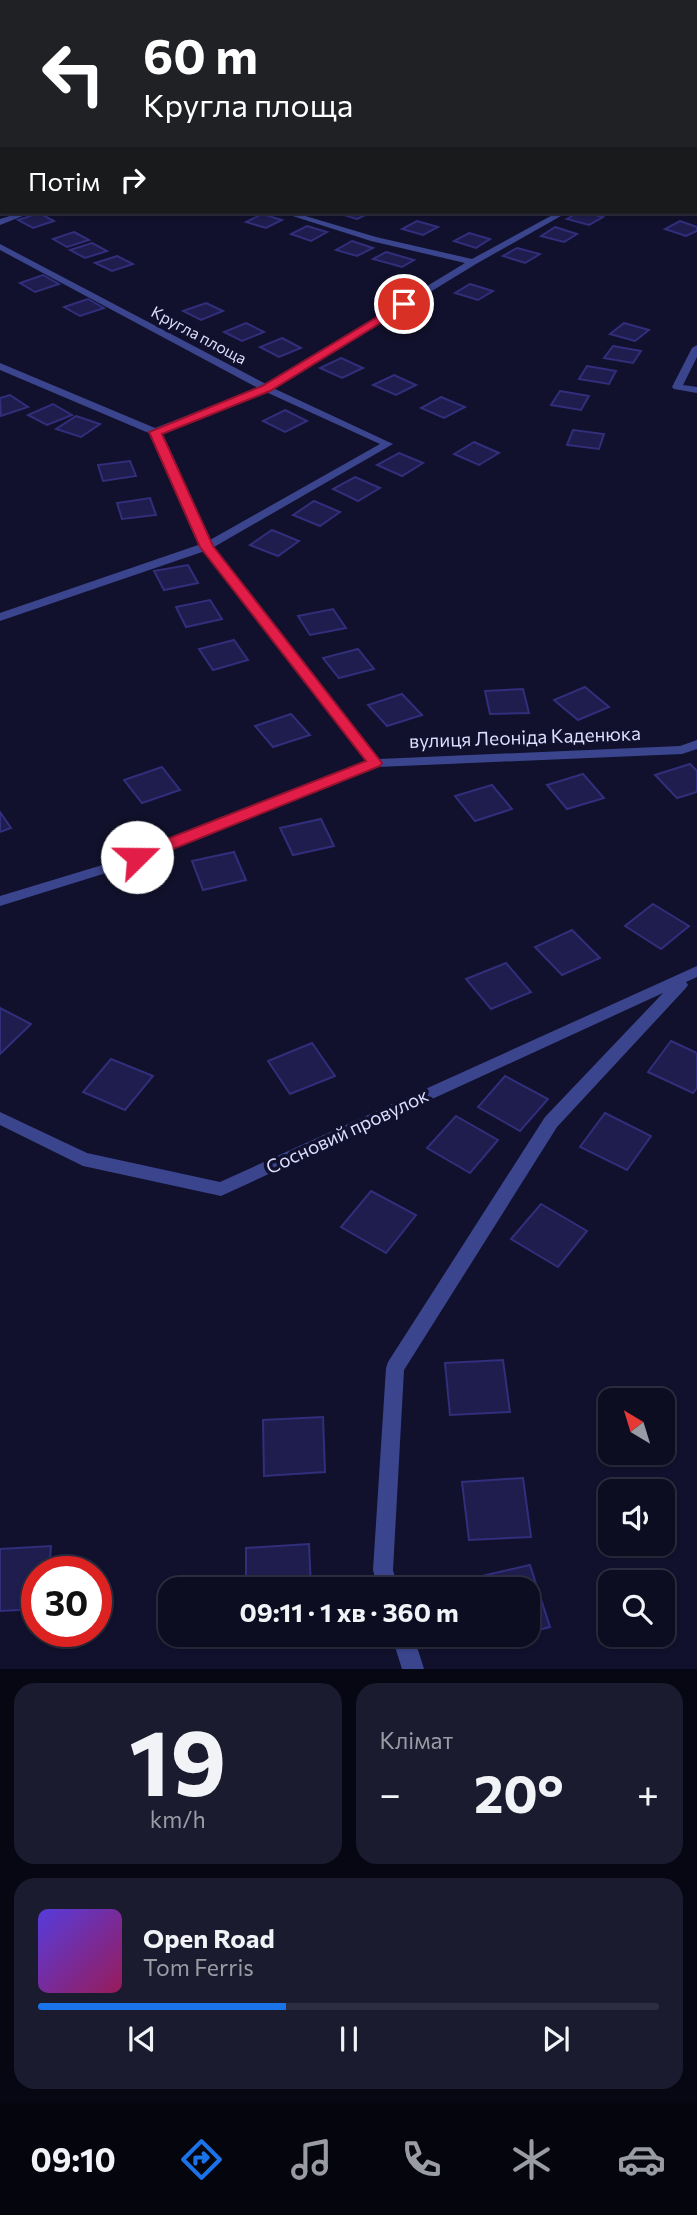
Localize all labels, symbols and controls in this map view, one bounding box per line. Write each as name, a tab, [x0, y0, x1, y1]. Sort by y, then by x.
text: 60 m	[143, 24, 258, 84]
icon: left	[28, 28, 119, 119]
text: Кругла площа	[143, 84, 353, 124]
icon: right	[114, 161, 152, 199]
text: Потім	[28, 165, 100, 196]
pin	[374, 274, 434, 334]
icon: arrive	[385, 285, 423, 323]
street label: Кругла площа	[148, 301, 250, 368]
street label: вулиця Леоніда Каденюка	[409, 721, 641, 752]
position arrow	[100, 820, 174, 894]
street label: Сосновий провулок	[262, 1083, 432, 1178]
north arrow	[598, 1388, 676, 1465]
map controls	[598, 1388, 675, 1647]
button: sound	[598, 1479, 675, 1556]
speed limit sign: 30	[21, 1556, 112, 1647]
button: search	[598, 1570, 675, 1647]
text: 09:11 · 1 хв · 360 m	[239, 1596, 459, 1627]
text: 19	[129, 1703, 226, 1815]
text: Клімат	[380, 1726, 453, 1754]
text: 20°	[474, 1760, 564, 1824]
text: −	[380, 1769, 401, 1816]
text: +	[637, 1769, 659, 1816]
text: km/h	[150, 1805, 206, 1833]
text: Open Road	[143, 1922, 275, 1953]
text: Tom Ferris	[143, 1953, 254, 1981]
icon: previous	[123, 2020, 161, 2058]
icon: pause	[330, 2020, 368, 2058]
icon: next	[537, 2020, 575, 2058]
icon: directions	[177, 2135, 226, 2184]
icon: music	[287, 2135, 336, 2184]
icon: phone	[397, 2135, 446, 2184]
icon: climate	[507, 2135, 556, 2184]
icon: car	[617, 2135, 666, 2184]
text: 09:10	[31, 2139, 116, 2179]

